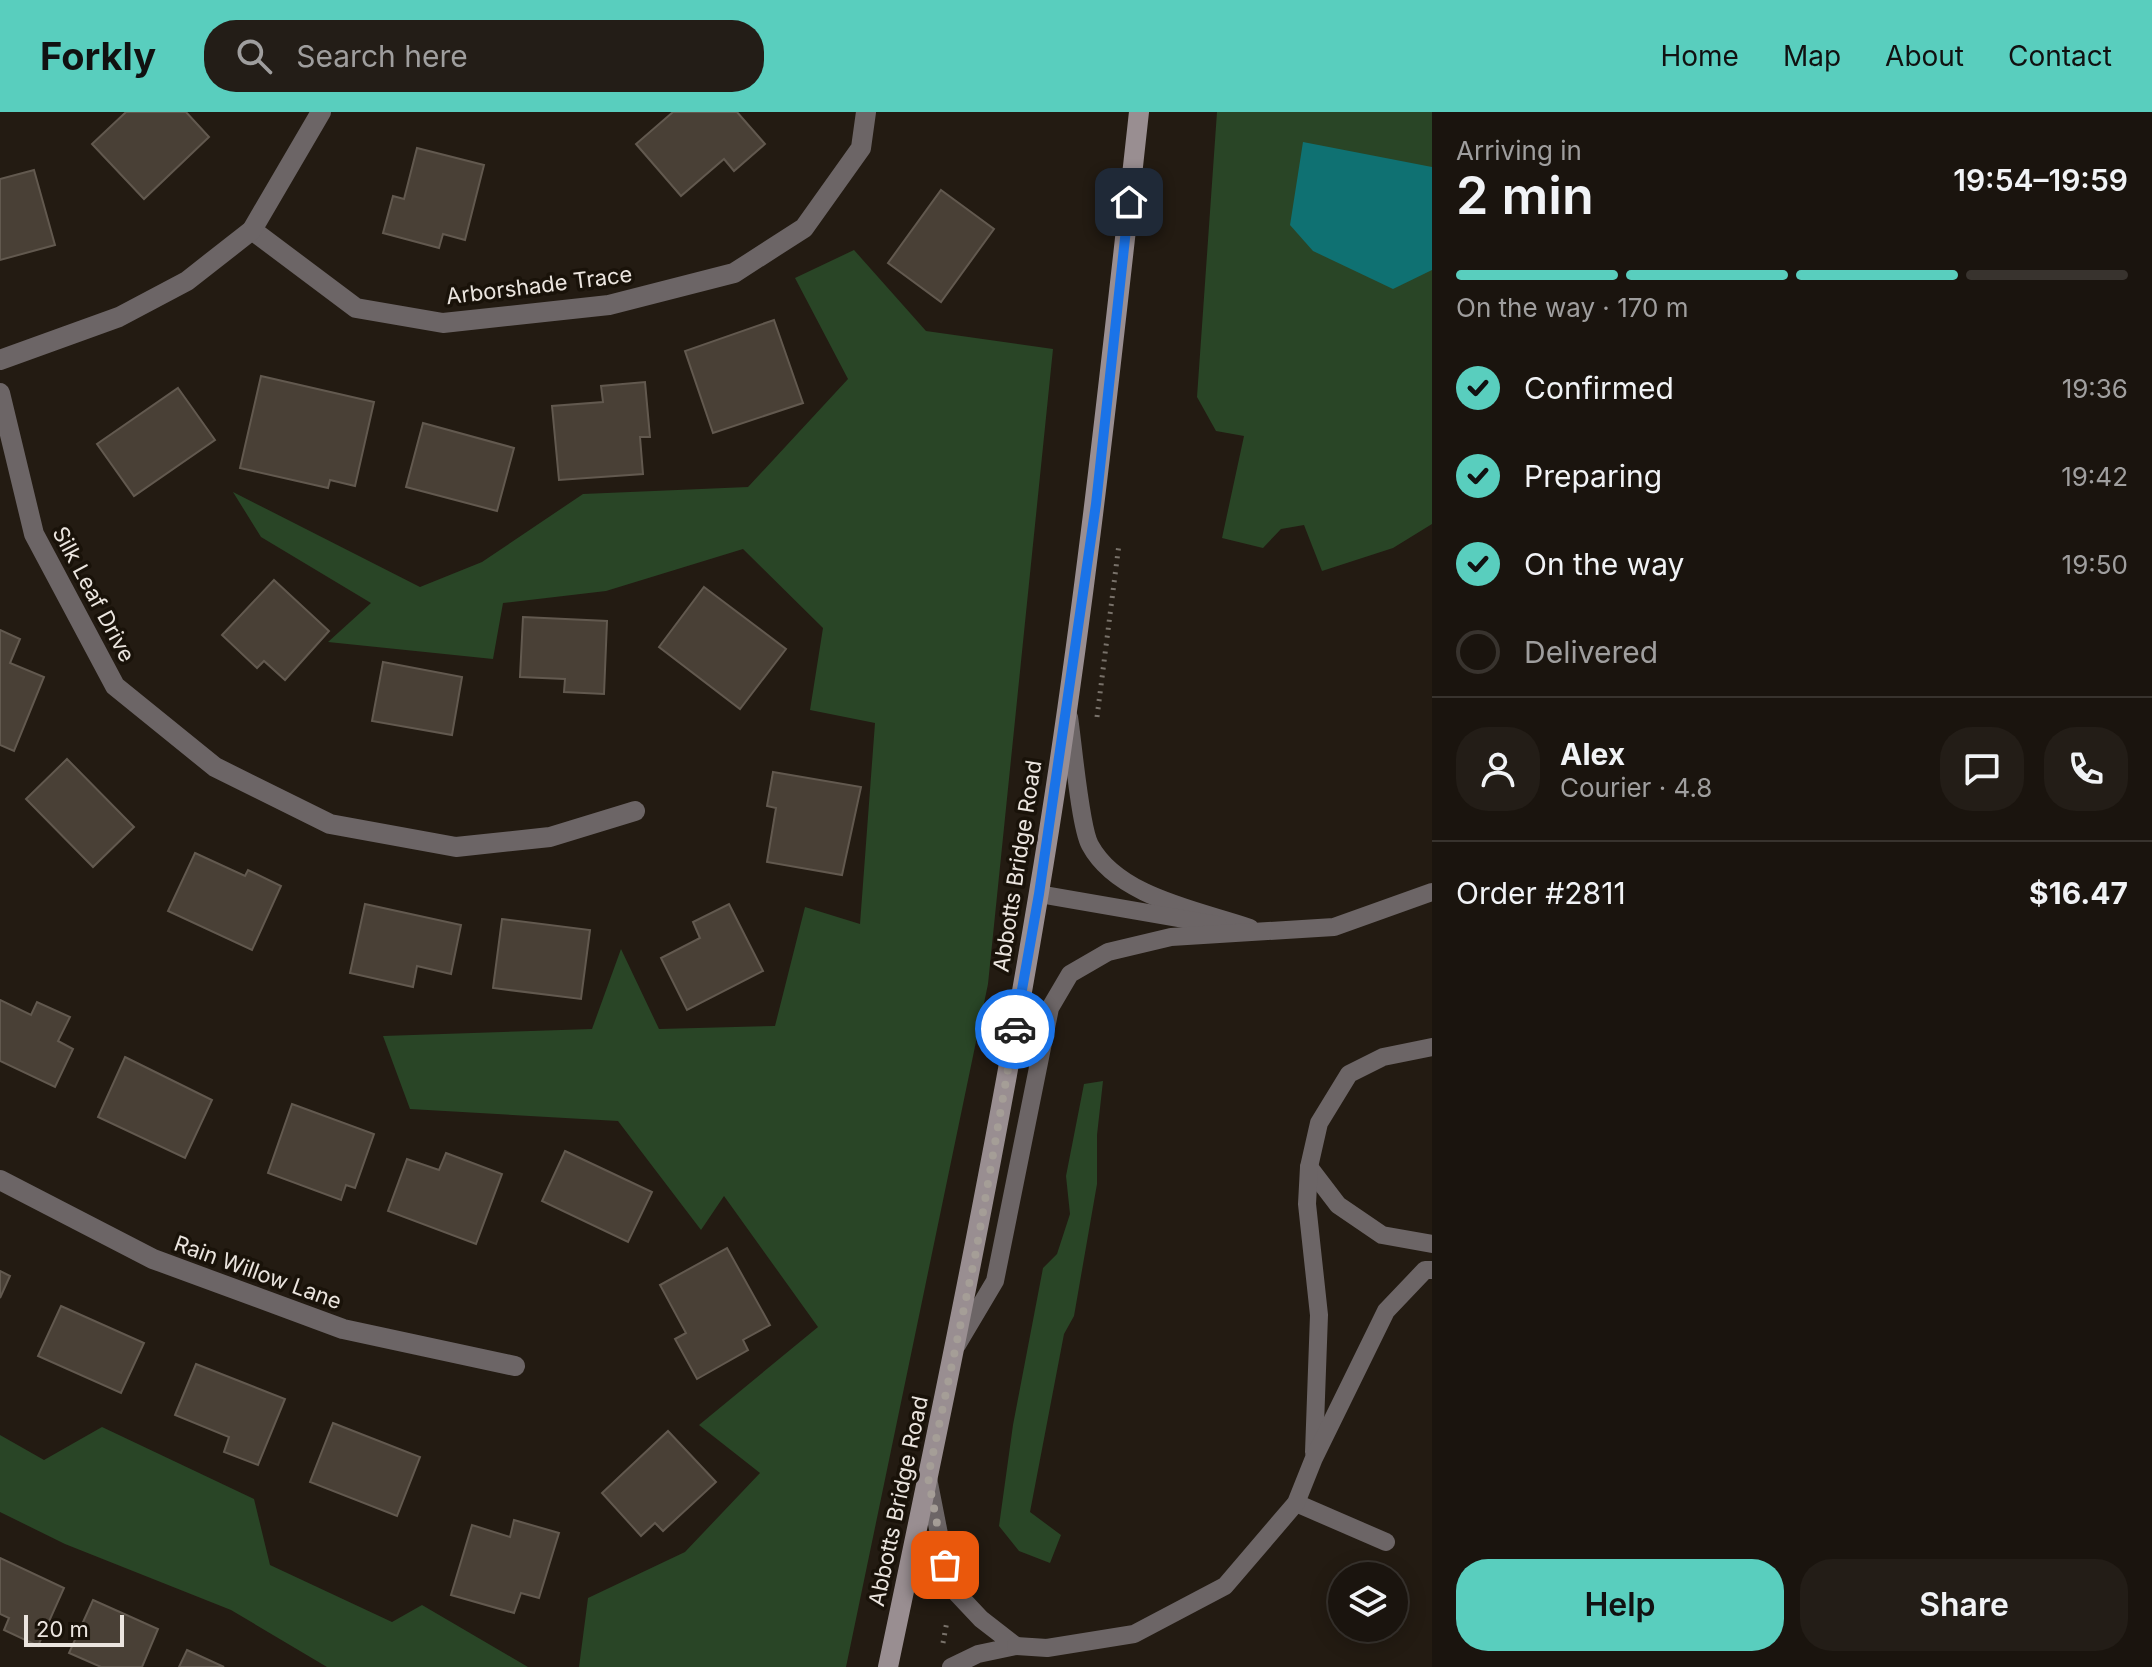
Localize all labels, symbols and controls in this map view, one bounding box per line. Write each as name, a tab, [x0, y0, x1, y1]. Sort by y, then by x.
search box	[204, 20, 764, 92]
text: Forkly	[40, 33, 156, 79]
icon: search	[232, 34, 276, 78]
text: Search here	[296, 38, 468, 74]
text: Home	[1660, 39, 1739, 73]
text: Map	[1783, 39, 1841, 73]
text: About	[1885, 39, 1964, 73]
text: Contact	[2008, 39, 2112, 73]
text: Arriving in	[1456, 135, 1582, 166]
text: 19:54–19:59	[1953, 162, 2128, 198]
text: 2 min	[1456, 164, 1594, 227]
pin	[1095, 168, 1163, 236]
icon: home	[1107, 180, 1151, 224]
street label: Arborshade Trace	[445, 261, 633, 309]
text: On the way · 170 m	[1456, 292, 1689, 323]
icon: check	[1456, 366, 1500, 410]
text: Confirmed	[1524, 370, 1674, 406]
text: 19:36	[2062, 373, 2128, 404]
icon: check	[1456, 454, 1500, 498]
text: Preparing	[1524, 458, 1662, 494]
text: 19:42	[2061, 461, 2128, 492]
street label: Silk Leaf Drive	[47, 522, 141, 666]
icon: check	[1456, 542, 1500, 586]
text: On the way	[1524, 546, 1684, 582]
text: 19:50	[2062, 549, 2128, 580]
text: Delivered	[1524, 634, 1658, 670]
button: person	[1456, 727, 1540, 811]
button: chat	[1940, 727, 2024, 811]
button: phone	[2044, 727, 2128, 811]
text: Alex	[1560, 736, 1625, 772]
street label: Abbotts Bridge Road	[987, 758, 1047, 974]
text: Courier · 4.8	[1560, 772, 1712, 803]
text: Order #2811	[1456, 875, 1626, 911]
text: $16.47	[2029, 875, 2128, 911]
courier	[975, 989, 1055, 1069]
icon: car	[993, 1007, 1037, 1051]
street label: Rain Willow Lane	[171, 1230, 345, 1314]
street label: Abbotts Bridge Road	[863, 1394, 933, 1608]
pin	[911, 1531, 979, 1599]
icon: bag	[923, 1543, 967, 1587]
button: Help	[1456, 1559, 1784, 1651]
button: Share	[1800, 1559, 2128, 1651]
map controls	[1328, 1562, 1408, 1642]
button: layers	[1328, 1562, 1408, 1642]
scale bar	[24, 1611, 124, 1647]
text: 20 m	[36, 1616, 89, 1642]

